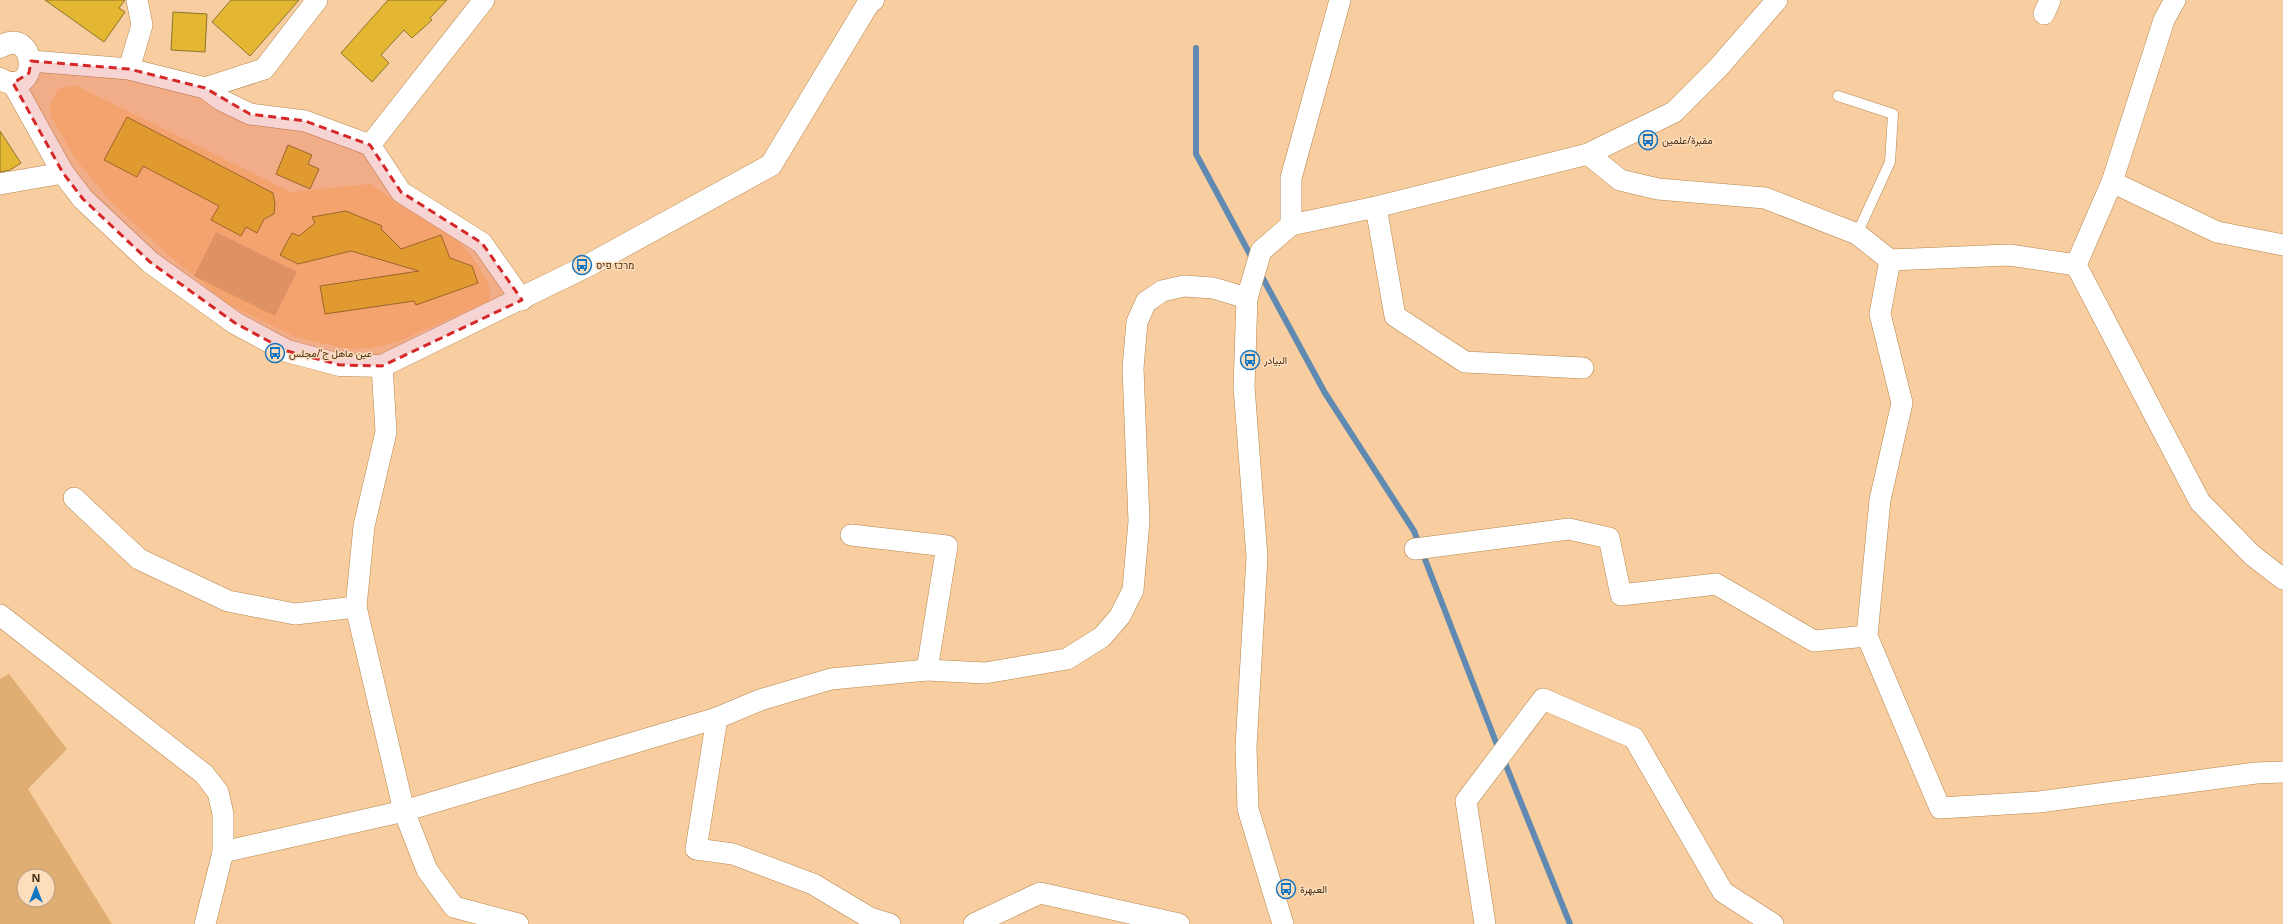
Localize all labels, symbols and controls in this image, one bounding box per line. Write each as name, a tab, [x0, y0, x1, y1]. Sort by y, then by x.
bus stop icon: مقبرة/علمين	[1637, 129, 1659, 151]
place label: مقبرة/علمين	[1662, 133, 1713, 147]
bus stop icon: מרכז פיס	[571, 254, 593, 276]
place label: מרכז פיס	[596, 258, 634, 272]
bus stop icon: عين ماهل ج‘/مجلس	[264, 342, 286, 364]
place label: عين ماهل ج‘/مجلس	[289, 346, 372, 360]
bus stop icon: البيادر	[1239, 349, 1261, 371]
place label: البيادر	[1263, 353, 1287, 367]
north arrow	[16, 868, 56, 908]
text: N	[32, 870, 40, 885]
bus stop icon: العبهرة	[1275, 878, 1297, 900]
place label: العبهرة	[1300, 882, 1327, 896]

